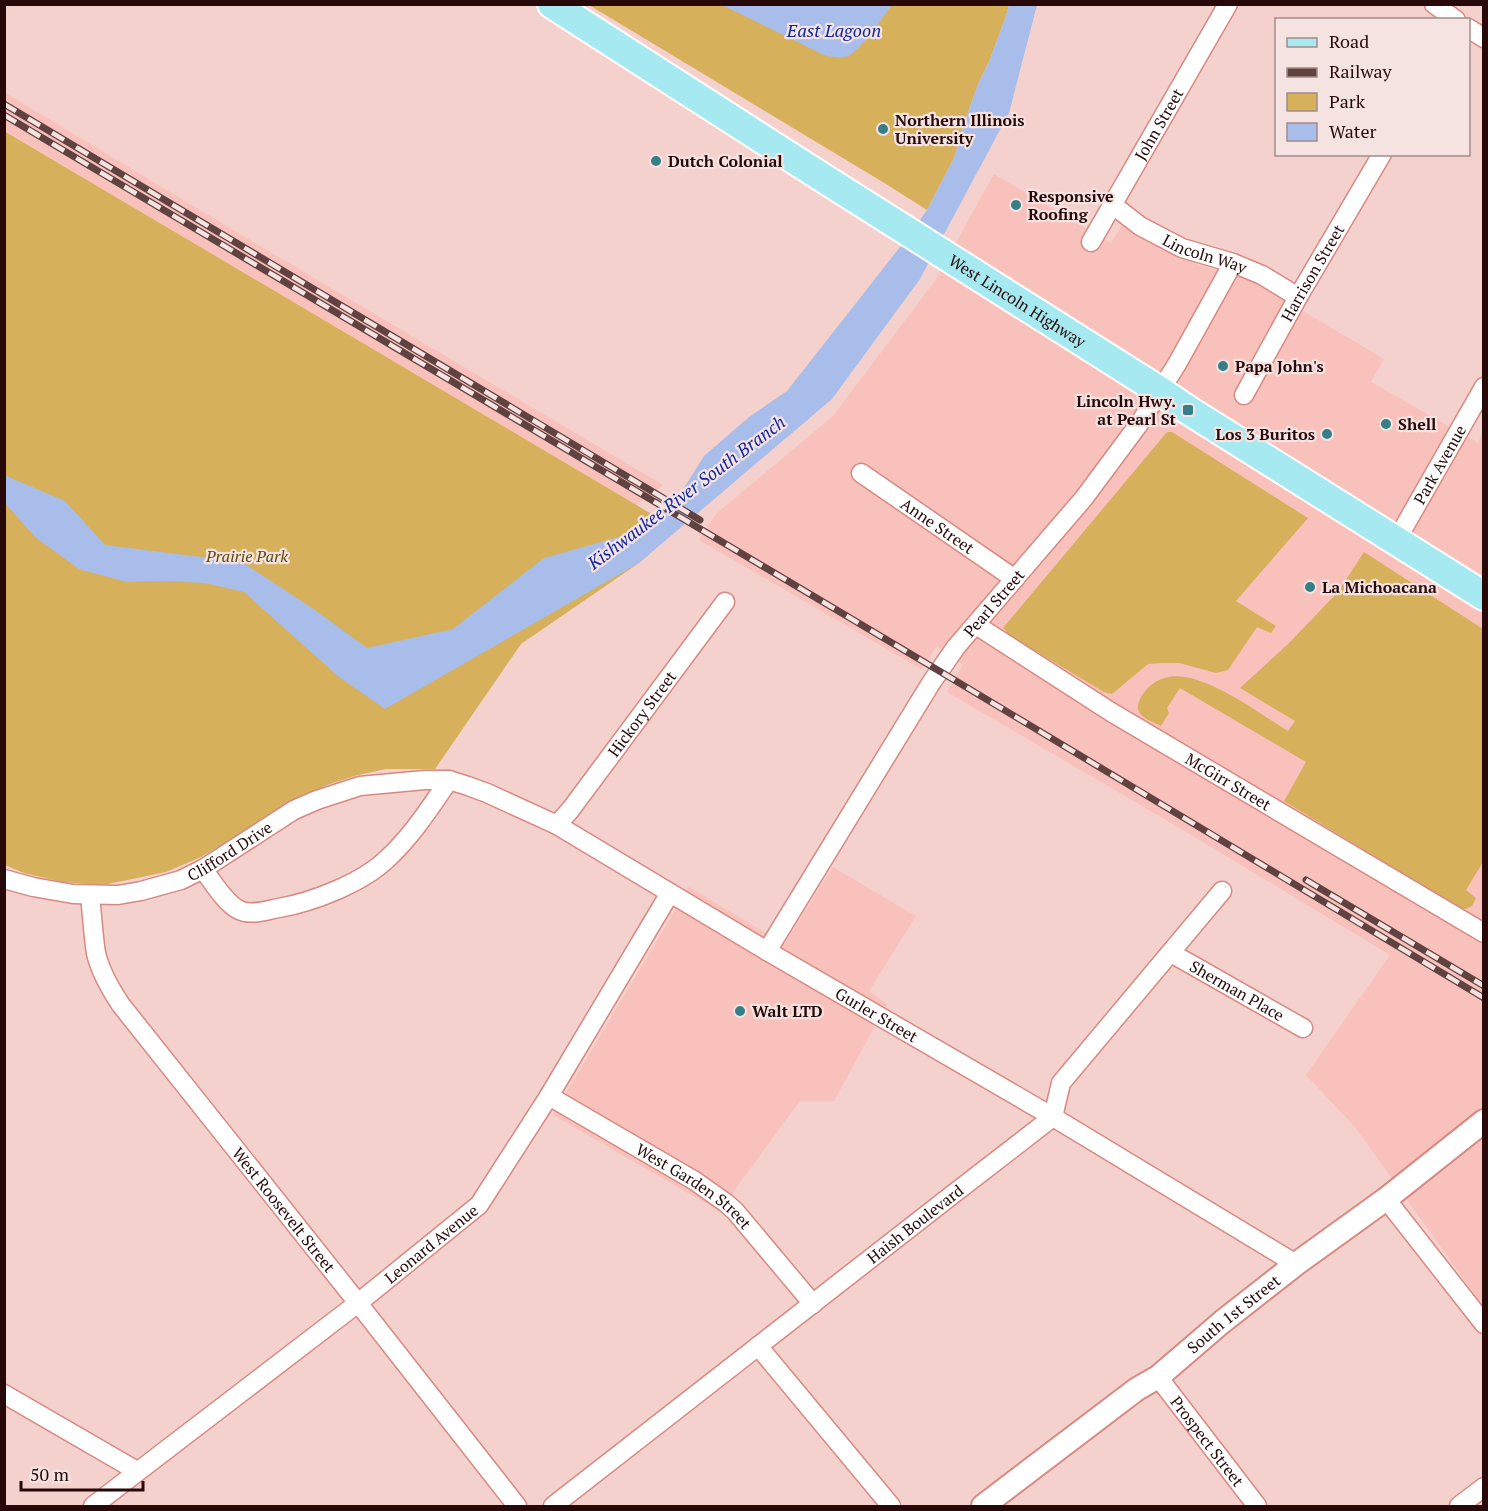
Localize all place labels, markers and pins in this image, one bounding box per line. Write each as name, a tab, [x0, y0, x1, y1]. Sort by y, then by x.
place label: Northern Illinois University	[895, 109, 1025, 149]
marker: Northern Illinois University	[876, 122, 890, 136]
place label: Dutch Colonial	[668, 150, 783, 172]
marker: Dutch Colonial	[649, 154, 663, 168]
place label: Responsive Roofing	[1028, 185, 1114, 225]
marker: Responsive Roofing	[1009, 198, 1023, 212]
place label: Papa John's	[1235, 355, 1324, 377]
marker: Papa John's	[1216, 359, 1230, 373]
place label: Lincoln Hwy. at Pearl St	[1076, 390, 1177, 430]
marker: Lincoln Hwy. at Pearl St	[1181, 403, 1195, 417]
place label: Shell	[1398, 413, 1436, 435]
marker: Shell	[1379, 417, 1393, 431]
place label: Los 3 Buritos	[1216, 423, 1315, 445]
marker: Los 3 Buritos	[1320, 427, 1334, 441]
place label: La Michoacana	[1322, 576, 1437, 598]
marker: La Michoacana	[1303, 580, 1317, 594]
place label: Walt LTD	[752, 1000, 823, 1022]
marker: Walt LTD	[733, 1004, 747, 1018]

